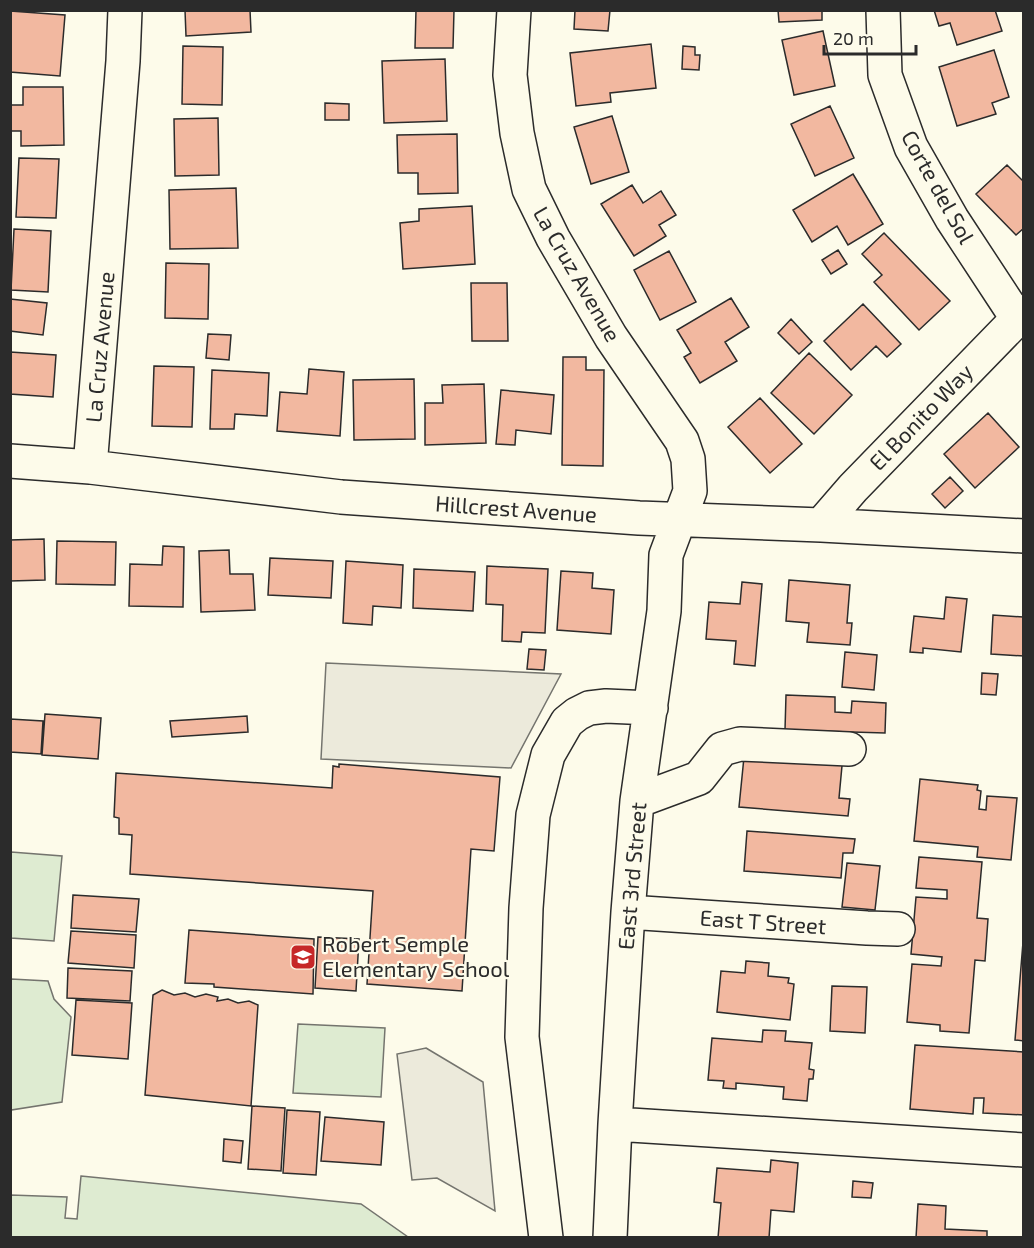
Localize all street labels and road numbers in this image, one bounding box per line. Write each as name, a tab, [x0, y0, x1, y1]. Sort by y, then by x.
street label: Corte del Sol	[897, 125, 981, 248]
street label: La Cruz Avenue	[529, 201, 627, 346]
street label: La Cruz Avenue	[79, 270, 119, 424]
street label: El Bonito Way	[863, 358, 978, 475]
street label: Hillcrest Avenue	[434, 489, 598, 527]
street label: East 3rd Street	[612, 801, 650, 951]
street label: East T Street	[699, 904, 827, 938]

